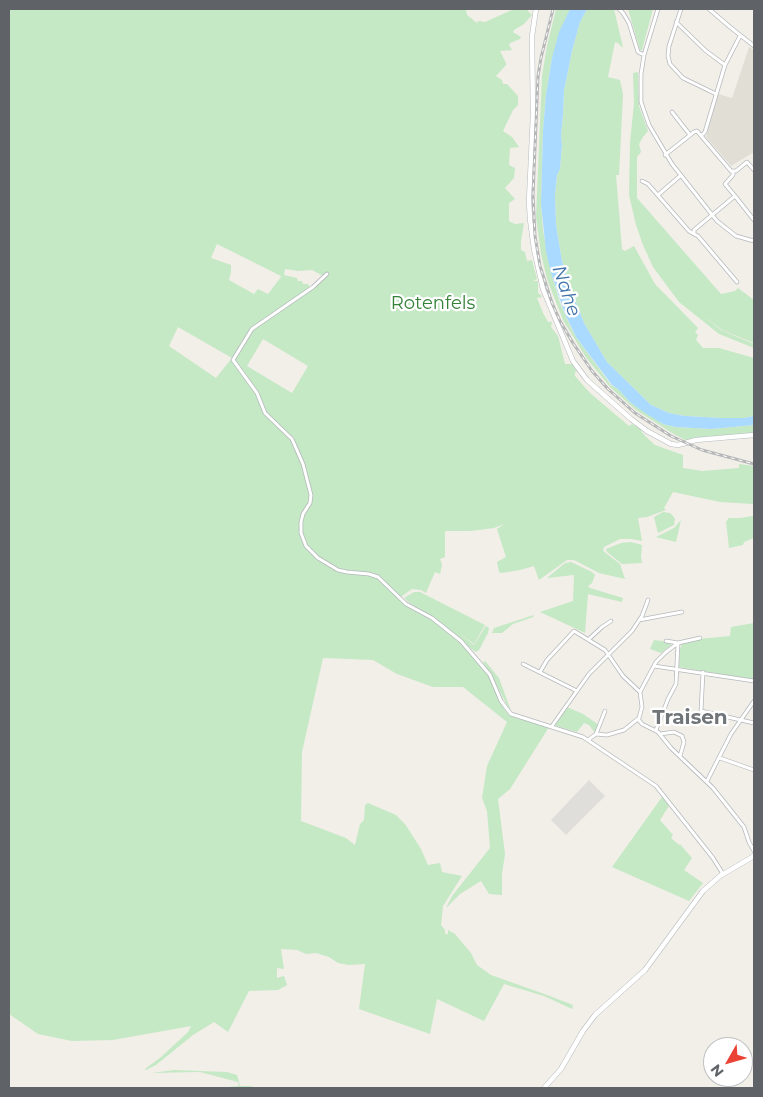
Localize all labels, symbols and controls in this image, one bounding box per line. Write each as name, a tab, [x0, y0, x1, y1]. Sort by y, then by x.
water label: Nahe	[547, 262, 585, 320]
park label: Rotenfels	[391, 293, 475, 315]
district label: Traisen	[652, 706, 728, 730]
north arrow	[703, 1037, 753, 1087]
text: N	[706, 1061, 728, 1081]

